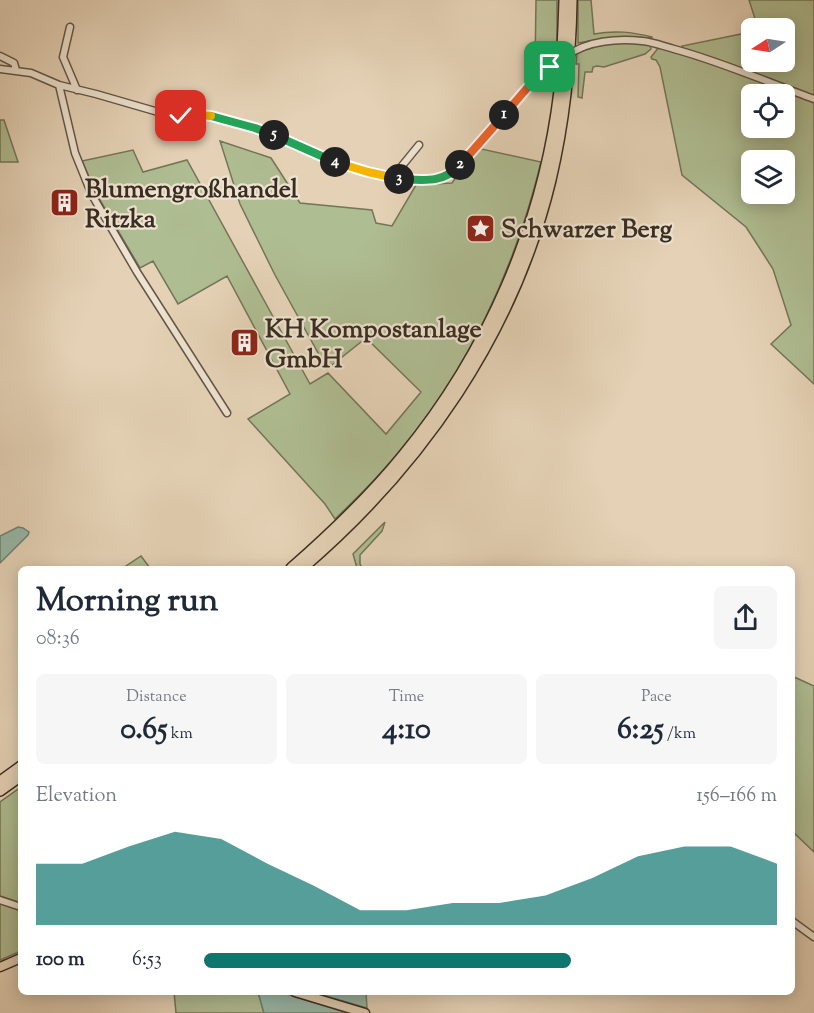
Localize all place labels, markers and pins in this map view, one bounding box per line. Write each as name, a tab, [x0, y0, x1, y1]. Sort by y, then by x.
pin	[524, 41, 575, 92]
pin	[155, 90, 206, 141]
pin: 1	[489, 100, 519, 130]
pin: 5	[259, 120, 289, 150]
pin: 4	[320, 147, 350, 177]
pin: 2	[445, 150, 475, 180]
pin: 3	[384, 164, 414, 194]
place label: Blumengroßhandel Ritzka	[85, 172, 299, 239]
building icon: Blumengroßhandel Ritzka	[48, 187, 80, 219]
place icon: Schwarzer Berg	[464, 212, 496, 244]
place label: Schwarzer Berg	[501, 212, 672, 249]
place label: KH Kompostanlage GmbH	[265, 312, 482, 379]
building icon: KH Kompostanlage GmbH	[228, 327, 260, 359]

